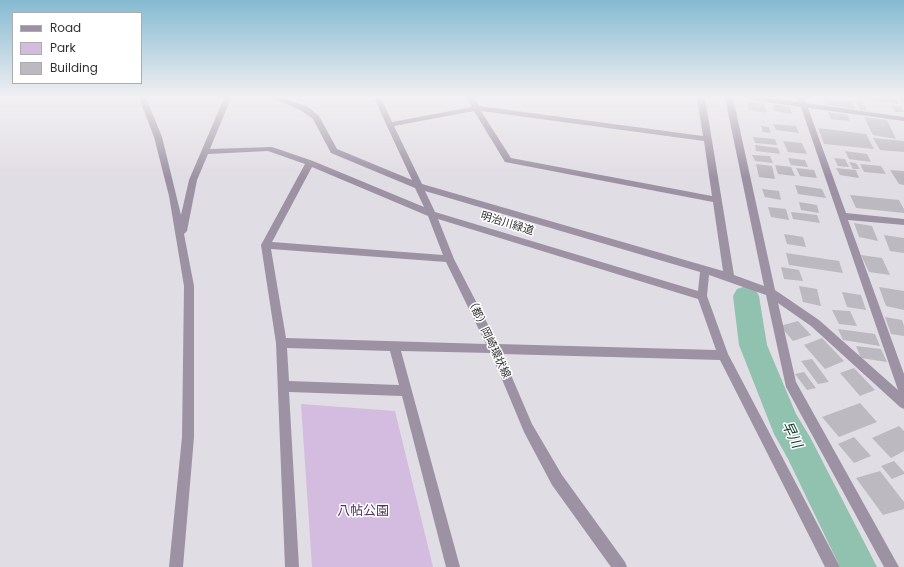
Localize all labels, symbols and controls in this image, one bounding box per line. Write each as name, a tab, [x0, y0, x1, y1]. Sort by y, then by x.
legend	[12, 12, 142, 84]
text: Road	[50, 19, 81, 36]
text: Park	[50, 39, 76, 56]
text: Building	[50, 59, 98, 76]
street label: 明治川緑道	[479, 210, 535, 238]
street label: （都）岡崎環状線	[463, 295, 513, 381]
water label: 早川	[777, 419, 805, 451]
park label: 八帖公園	[337, 504, 389, 520]

